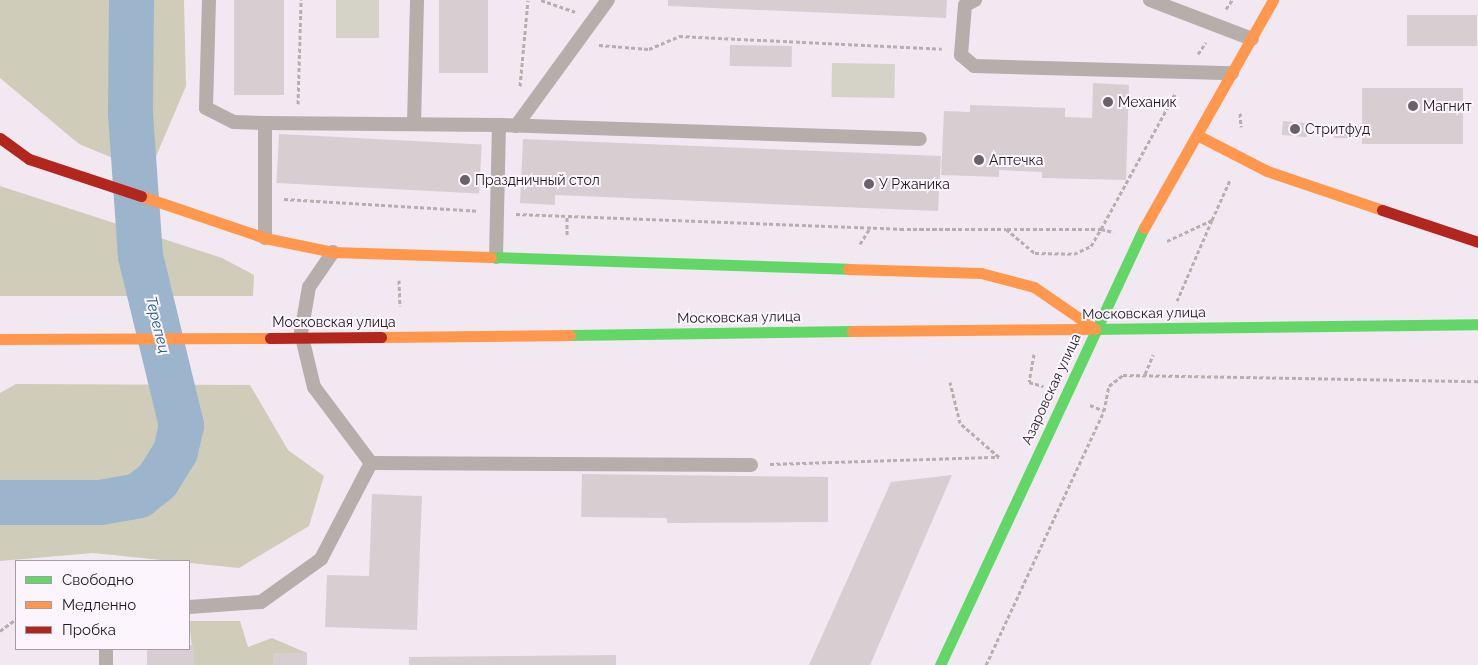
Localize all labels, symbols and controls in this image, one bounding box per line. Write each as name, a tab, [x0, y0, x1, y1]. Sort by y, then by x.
place label: Механик	[1118, 94, 1177, 110]
marker: Механик	[1102, 96, 1114, 108]
place label: Магнит	[1423, 98, 1472, 114]
marker: Магнит	[1407, 100, 1419, 112]
place label: Стритфуд	[1305, 121, 1370, 137]
marker: Стритфуд	[1289, 123, 1301, 135]
place label: Аптечка	[989, 152, 1043, 168]
marker: Аптечка	[973, 154, 985, 166]
place label: Праздничный стол	[475, 172, 600, 188]
marker: Праздничный стол	[459, 174, 471, 186]
place label: У Ржаника	[879, 176, 950, 192]
marker: У Ржаника	[863, 178, 875, 190]
water label: Терепец	[141, 295, 173, 355]
street label: Московская улица	[1082, 304, 1206, 322]
street label: Московская улица	[677, 308, 801, 326]
street label: Московская улица	[272, 314, 396, 330]
street label: Азаровская улица	[1018, 331, 1084, 447]
legend	[15, 560, 190, 650]
text: Свободно	[62, 571, 134, 589]
text: Медленно	[62, 596, 136, 614]
text: Пробка	[62, 621, 116, 639]

